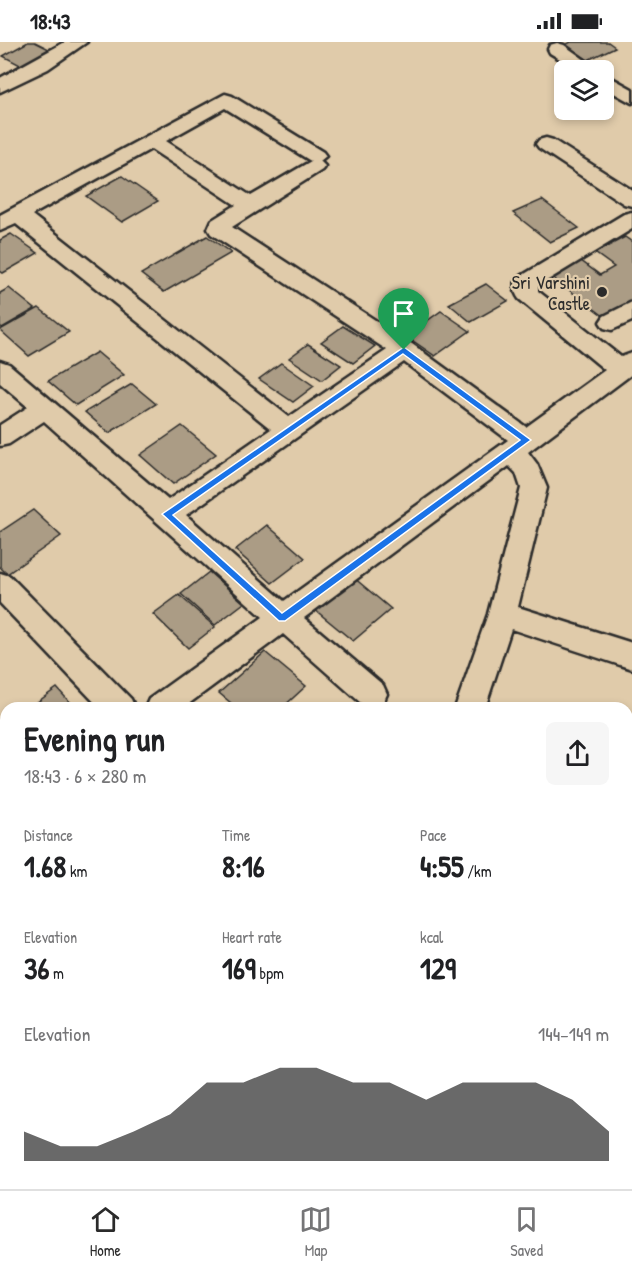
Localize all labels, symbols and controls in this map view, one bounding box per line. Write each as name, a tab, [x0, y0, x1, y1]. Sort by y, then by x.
text: 18:43	[30, 6, 71, 36]
map controls	[554, 60, 614, 120]
button: layers	[554, 60, 614, 120]
place label: Sri Varshini Castle	[512, 270, 590, 316]
marker: Sri Varshini Castle	[595, 285, 609, 299]
pin	[378, 288, 429, 350]
icon: arrive	[387, 297, 420, 330]
text: Evening run	[24, 717, 165, 761]
button: share	[546, 722, 609, 785]
text: 18:43 · 6 × 280 m	[24, 762, 146, 789]
text: Distance	[24, 824, 73, 846]
text: Time	[222, 824, 250, 846]
text: Pace	[420, 824, 447, 846]
text: 1.68	[24, 846, 66, 886]
text: 8:16	[222, 846, 265, 886]
text: 4:55	[420, 846, 464, 886]
text: km	[66, 860, 87, 882]
text: /km	[464, 860, 492, 882]
text: Elevation	[24, 926, 77, 948]
text: Heart rate	[222, 926, 282, 948]
text: kcal	[420, 926, 443, 948]
text: 36	[24, 948, 49, 988]
text: 169	[222, 948, 256, 988]
text: 129	[420, 948, 456, 988]
text: m	[49, 962, 64, 984]
text: bpm	[256, 962, 284, 984]
text: Elevation	[24, 1020, 90, 1047]
text: 144–149 m	[538, 1020, 609, 1047]
tab: Home	[89, 1203, 122, 1261]
tab: Map	[299, 1203, 332, 1261]
tab: Saved	[510, 1203, 543, 1261]

